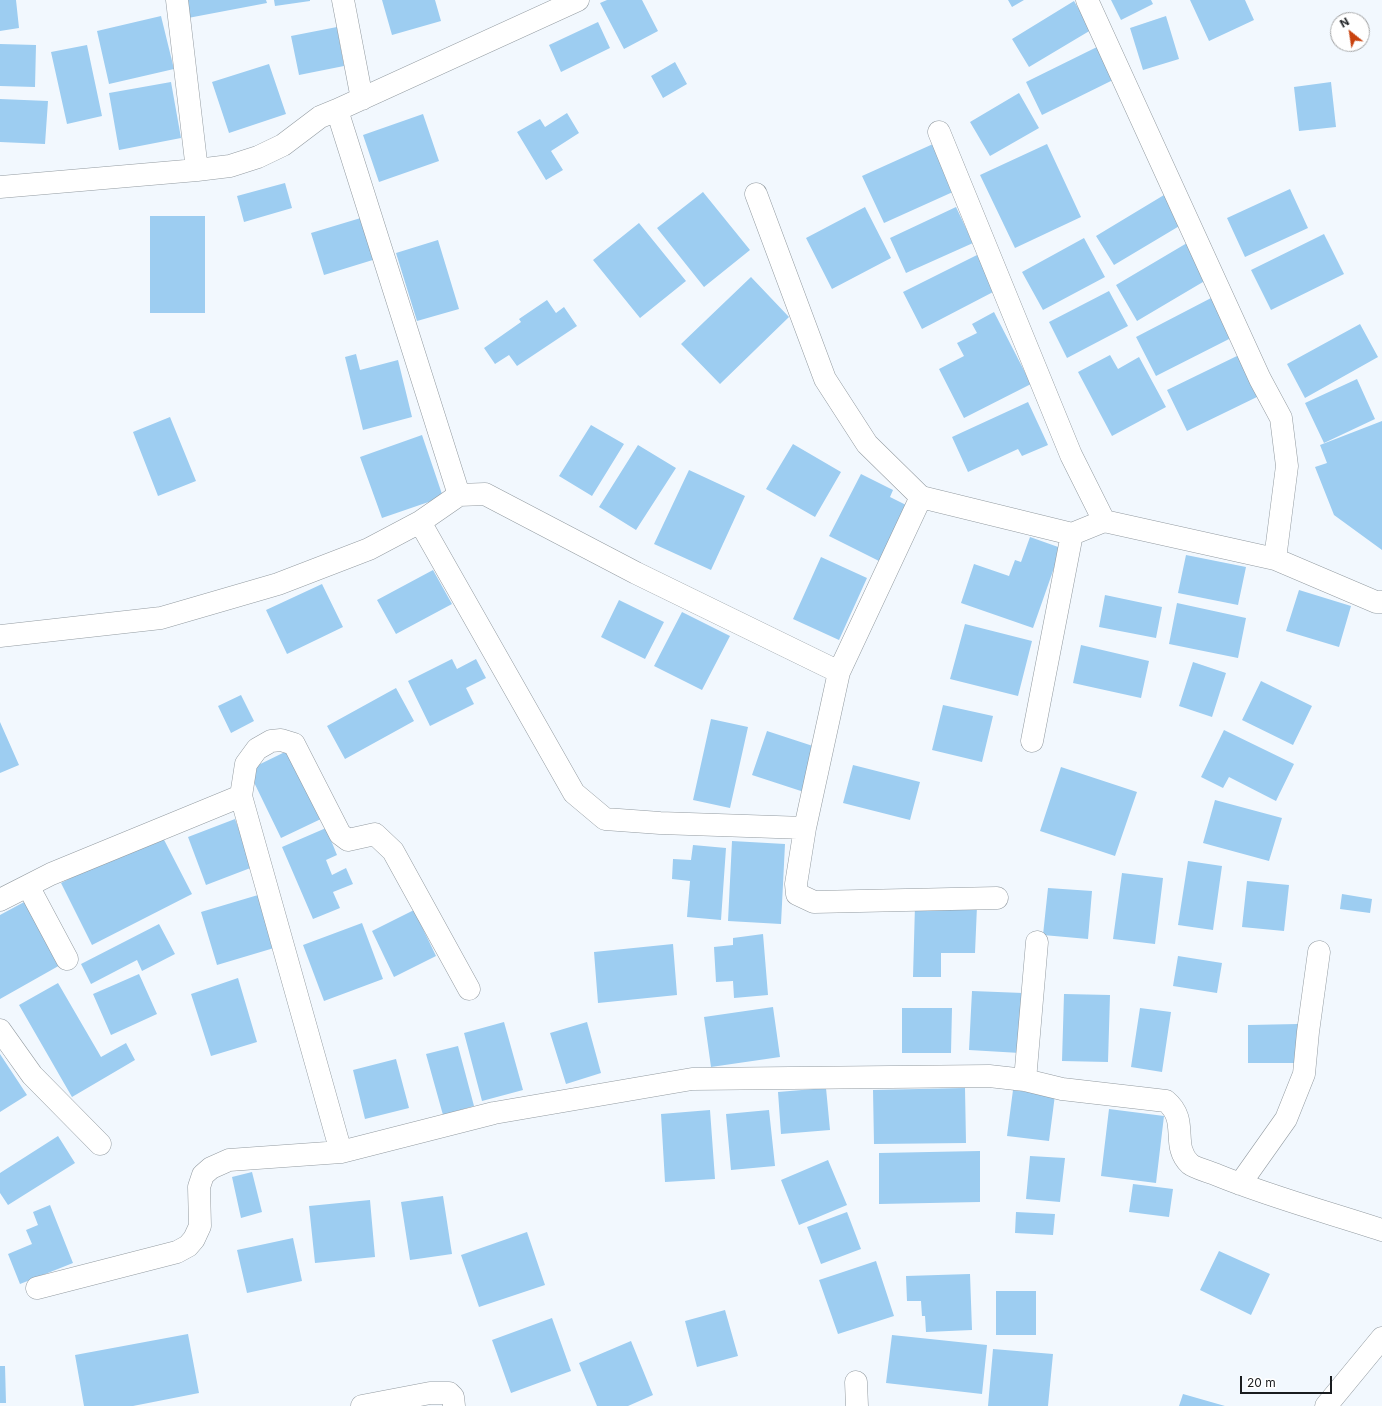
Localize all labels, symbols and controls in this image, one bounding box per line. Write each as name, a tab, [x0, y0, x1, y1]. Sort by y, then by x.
north arrow	[1330, 12, 1370, 52]
text: N	[1337, 14, 1352, 31]
scale bar	[1242, 1368, 1334, 1394]
text: 20 m	[1247, 1375, 1276, 1390]

